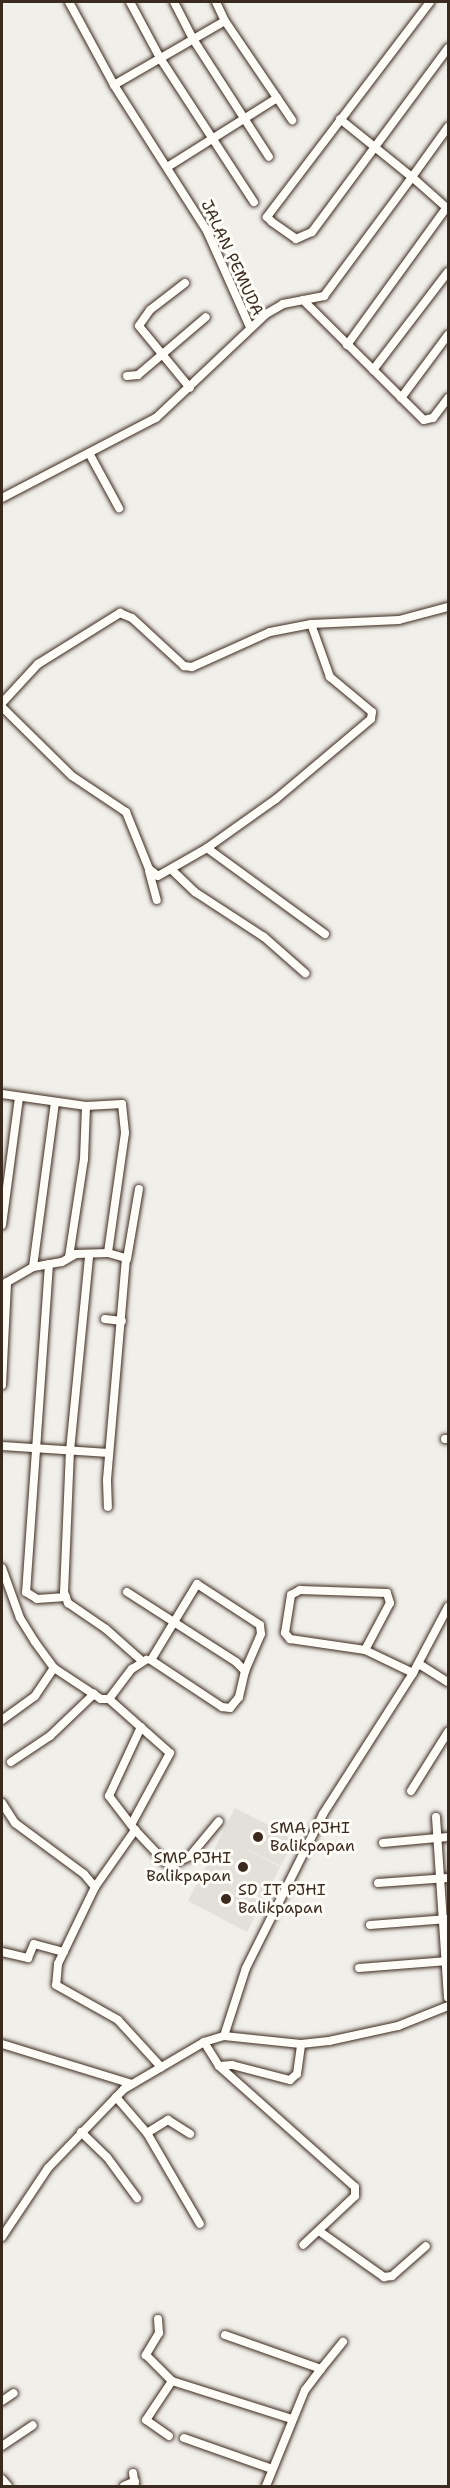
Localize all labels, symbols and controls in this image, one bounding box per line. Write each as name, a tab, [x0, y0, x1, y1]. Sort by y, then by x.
street label: JALAN PEMUDA	[197, 197, 267, 319]
place label: SMA PJHI Balikpapan	[270, 1818, 355, 1856]
marker: SMA PJHI Balikpapan	[251, 1830, 265, 1844]
place label: SMP PJHI Balikpapan	[146, 1848, 231, 1886]
marker: SMP PJHI Balikpapan	[236, 1860, 250, 1874]
place label: SD IT PJHI Balikpapan	[238, 1880, 326, 1918]
marker: SD IT PJHI Balikpapan	[219, 1892, 233, 1906]

